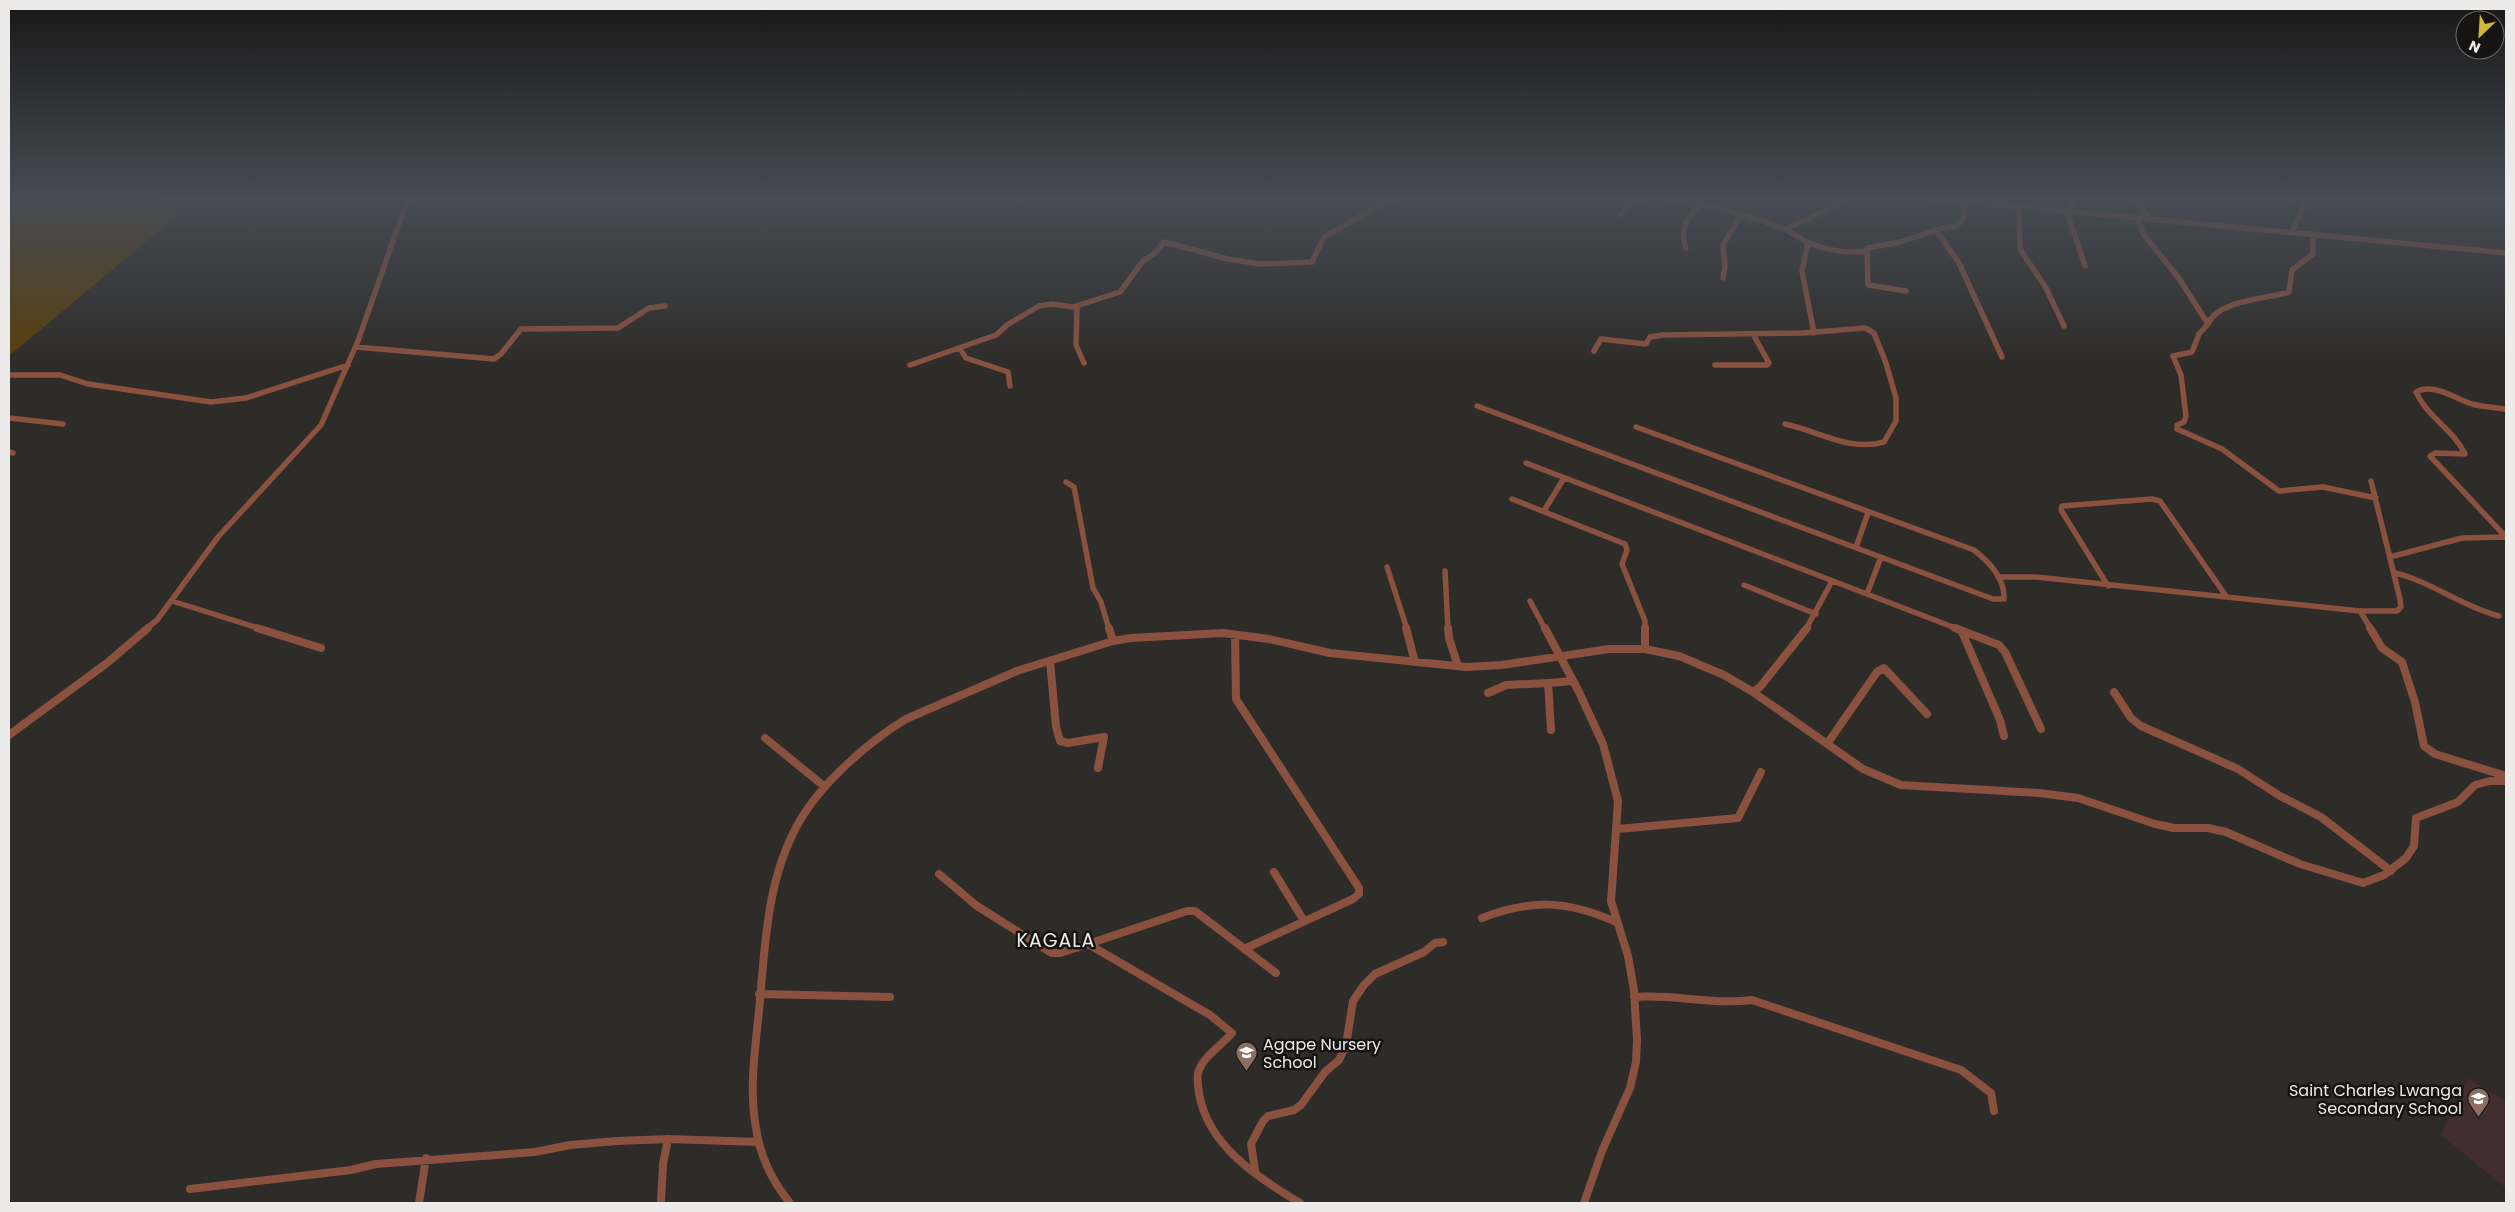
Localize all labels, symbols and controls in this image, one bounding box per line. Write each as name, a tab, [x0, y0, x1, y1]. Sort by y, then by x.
north arrow	[2455, 10, 2505, 60]
text: N	[2466, 35, 2484, 58]
district label: KAGALA	[1017, 927, 1095, 954]
place label: Agape Nursery School	[1263, 1033, 1381, 1074]
school or university icon: Agape Nursery School	[1235, 1041, 1259, 1072]
place label: Saint Charles Lwanga Secondary School	[2289, 1079, 2462, 1120]
school or university icon: Saint Charles Lwanga Secondary School	[2466, 1087, 2490, 1118]

